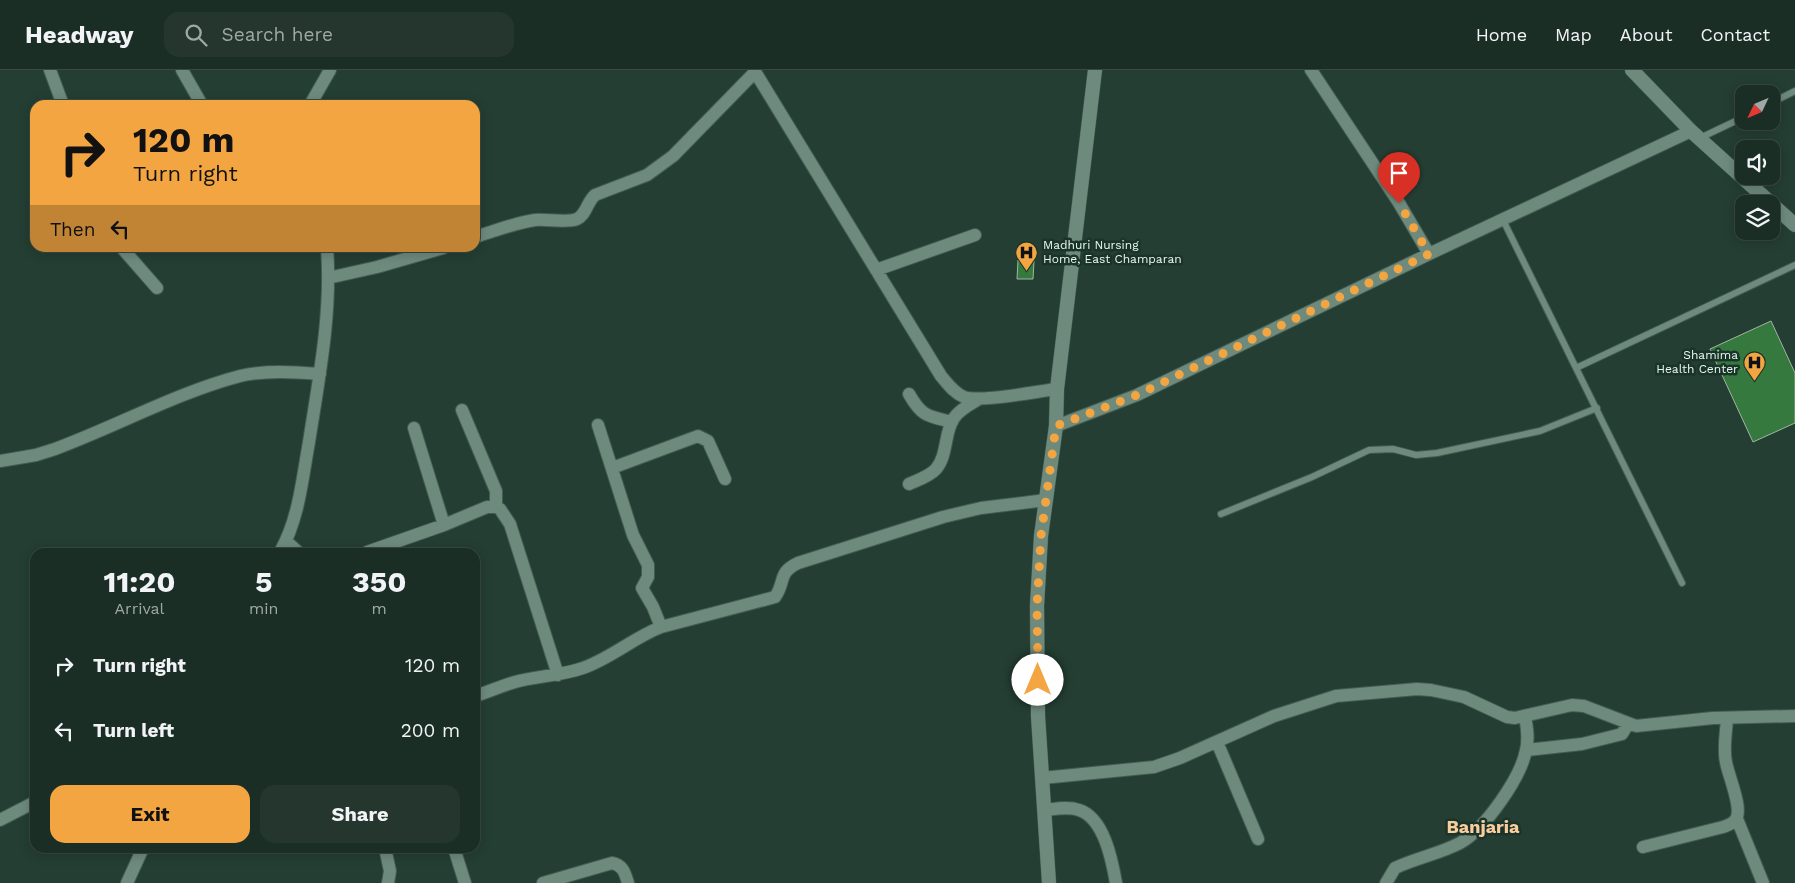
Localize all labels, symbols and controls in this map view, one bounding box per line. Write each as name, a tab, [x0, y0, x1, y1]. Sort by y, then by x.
search box	[164, 12, 514, 57]
text: Headway	[25, 21, 134, 49]
icon: search	[182, 21, 210, 49]
text: Search here	[222, 23, 333, 46]
text: Home	[1476, 24, 1527, 45]
text: Map	[1555, 24, 1592, 45]
text: About	[1620, 24, 1672, 45]
text: Contact	[1700, 24, 1770, 45]
north arrow	[1735, 85, 1780, 130]
map controls	[1735, 85, 1780, 240]
text: 120 m	[133, 119, 234, 161]
icon: right	[50, 120, 115, 185]
button: sound	[1735, 140, 1780, 185]
pin	[1378, 152, 1420, 203]
icon: arrive	[1385, 159, 1413, 187]
text: Turn right	[133, 161, 238, 186]
button: layers	[1735, 195, 1780, 240]
icon: left	[106, 215, 134, 243]
text: Then	[50, 218, 96, 241]
place label: Madhuri Nursing Home, East Champaran	[1043, 238, 1182, 266]
hospital icon: Madhuri Nursing Home, East Champaran	[1015, 240, 1039, 271]
place label: Shamima Health Center	[1656, 348, 1738, 376]
hospital icon: Shamima Health Center	[1742, 350, 1766, 381]
text: 11:20	[103, 564, 176, 599]
text: 5	[255, 564, 272, 599]
text: 350	[352, 564, 407, 599]
text: Arrival	[115, 599, 164, 618]
text: min	[249, 599, 278, 618]
text: m	[372, 599, 387, 618]
icon: right	[50, 652, 78, 680]
position arrow	[1011, 653, 1063, 705]
text: Turn right	[93, 654, 186, 677]
text: 120 m	[405, 654, 460, 677]
icon: left	[50, 717, 78, 745]
text: Turn left	[93, 719, 174, 742]
text: 200 m	[401, 719, 460, 742]
button: Exit	[50, 785, 250, 843]
button: Share	[260, 785, 460, 843]
district label: Banjaria	[1447, 816, 1520, 837]

